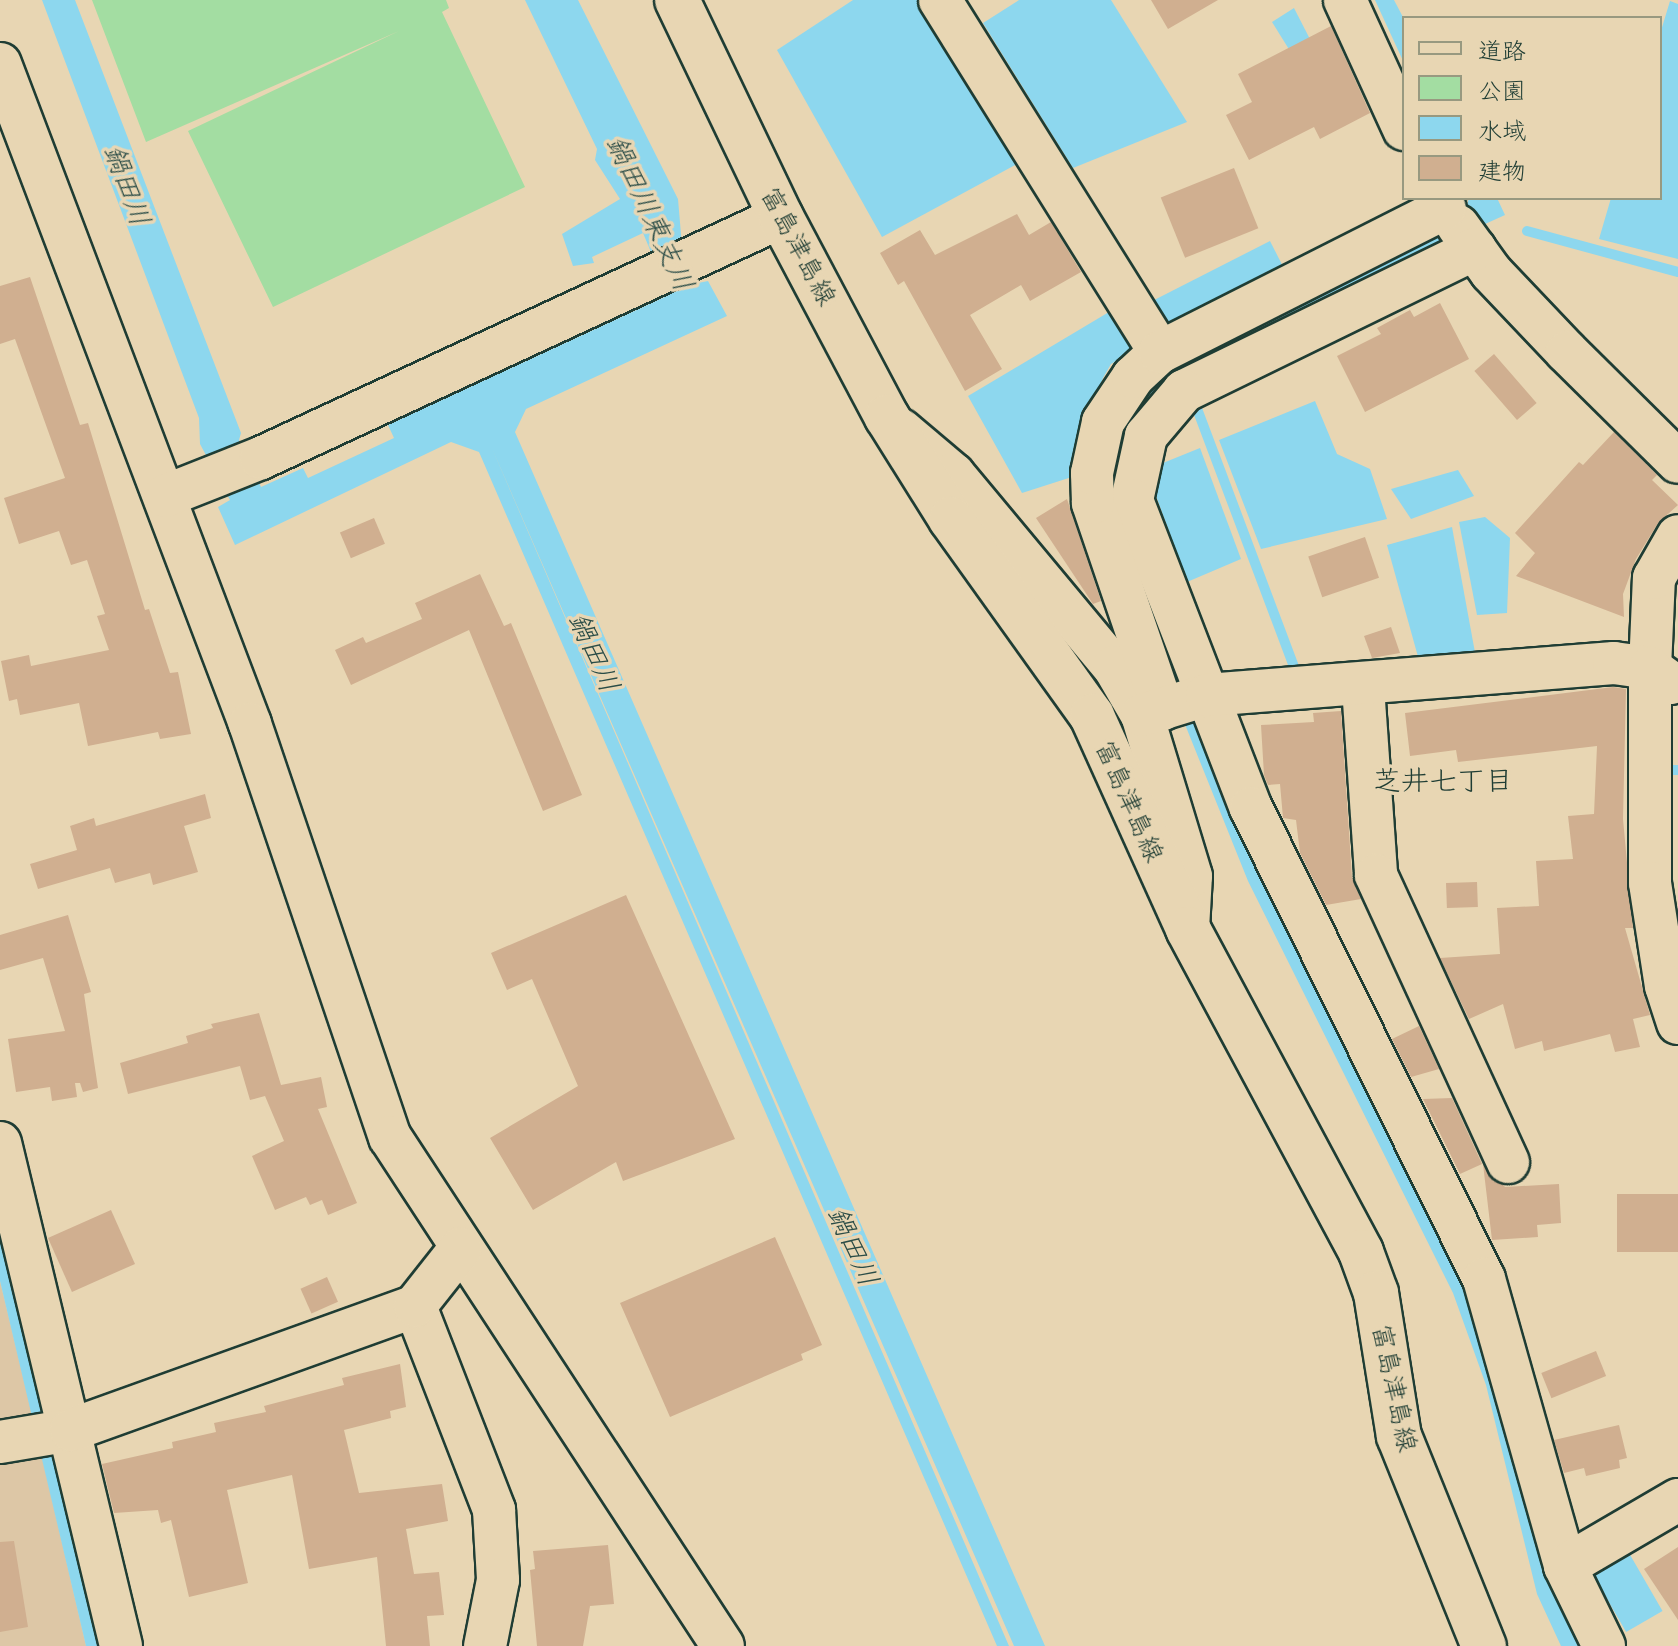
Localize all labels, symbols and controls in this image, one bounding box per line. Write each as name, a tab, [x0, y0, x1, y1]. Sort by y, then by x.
legend	[1402, 16, 1662, 200]
text: 道路	[1478, 34, 1526, 66]
text: 公園	[1478, 74, 1526, 106]
text: 水域	[1478, 114, 1526, 146]
water label: 鍋田川東支川	[600, 130, 702, 296]
water label: 鍋田川	[98, 140, 158, 230]
text: 建物	[1478, 154, 1526, 186]
street label: 富島津島線	[755, 181, 843, 311]
water label: 鍋田川	[563, 607, 627, 697]
street label: 富島津島線	[1089, 735, 1171, 867]
district label: 芝井七丁目	[1373, 763, 1513, 797]
water label: 鍋田川	[822, 1201, 886, 1291]
street label: 富島津島線	[1366, 1321, 1424, 1455]

